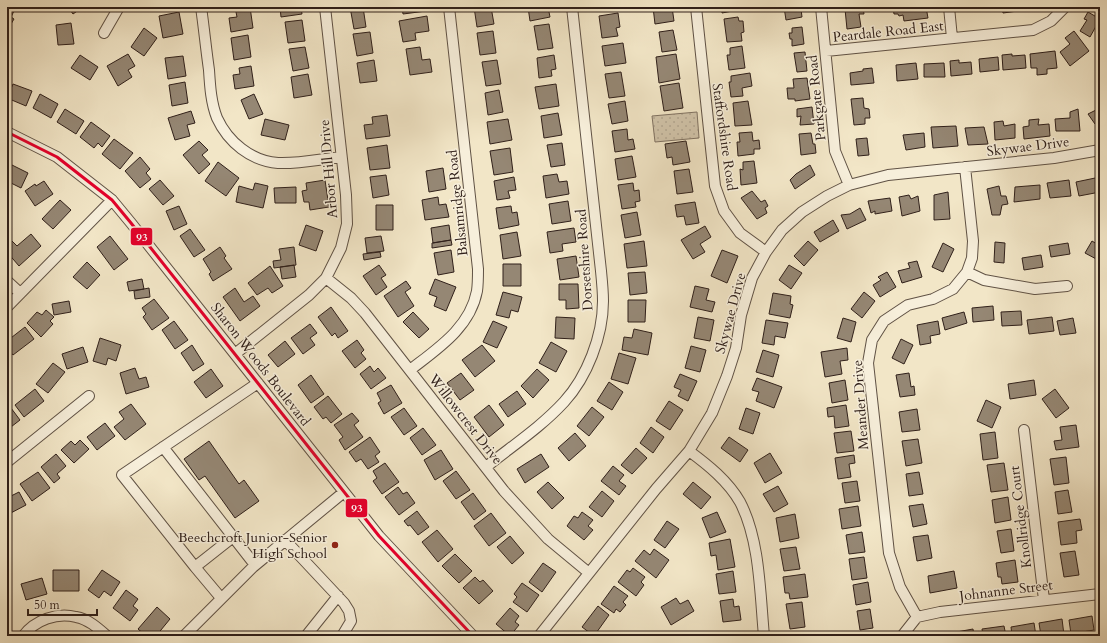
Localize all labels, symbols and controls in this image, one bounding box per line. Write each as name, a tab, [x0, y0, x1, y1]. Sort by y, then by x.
street label: Peardale Road East	[832, 16, 945, 47]
street label: Parkgate Road	[802, 54, 830, 142]
street label: Staffordshire Road	[708, 82, 742, 193]
street label: Arbor Hill Drive	[315, 119, 342, 219]
street label: Skywae Drive	[986, 132, 1070, 161]
street label: Balsamridge Road	[442, 148, 473, 257]
street label: Dorsetshire Road	[571, 208, 598, 311]
line badge: 93	[130, 227, 153, 246]
text: 93	[136, 230, 148, 245]
street label: Skywae Drive	[711, 271, 750, 356]
street label: Sharon Woods Boulevard	[206, 299, 315, 430]
street label: Meander Drive	[848, 359, 873, 451]
street label: Willowcrest Drive	[424, 369, 507, 468]
street label: Knollridge Court	[1005, 464, 1036, 569]
line badge: 93	[345, 498, 368, 518]
text: 93	[351, 501, 363, 516]
place label: Beechcroft Junior-Senior High School	[178, 528, 328, 563]
marker: Beechcroft Junior-Senior High School	[330, 540, 340, 550]
street label: Johnanne Street	[956, 575, 1054, 606]
scale bar	[28, 591, 97, 617]
text: 50 m	[34, 597, 61, 613]

